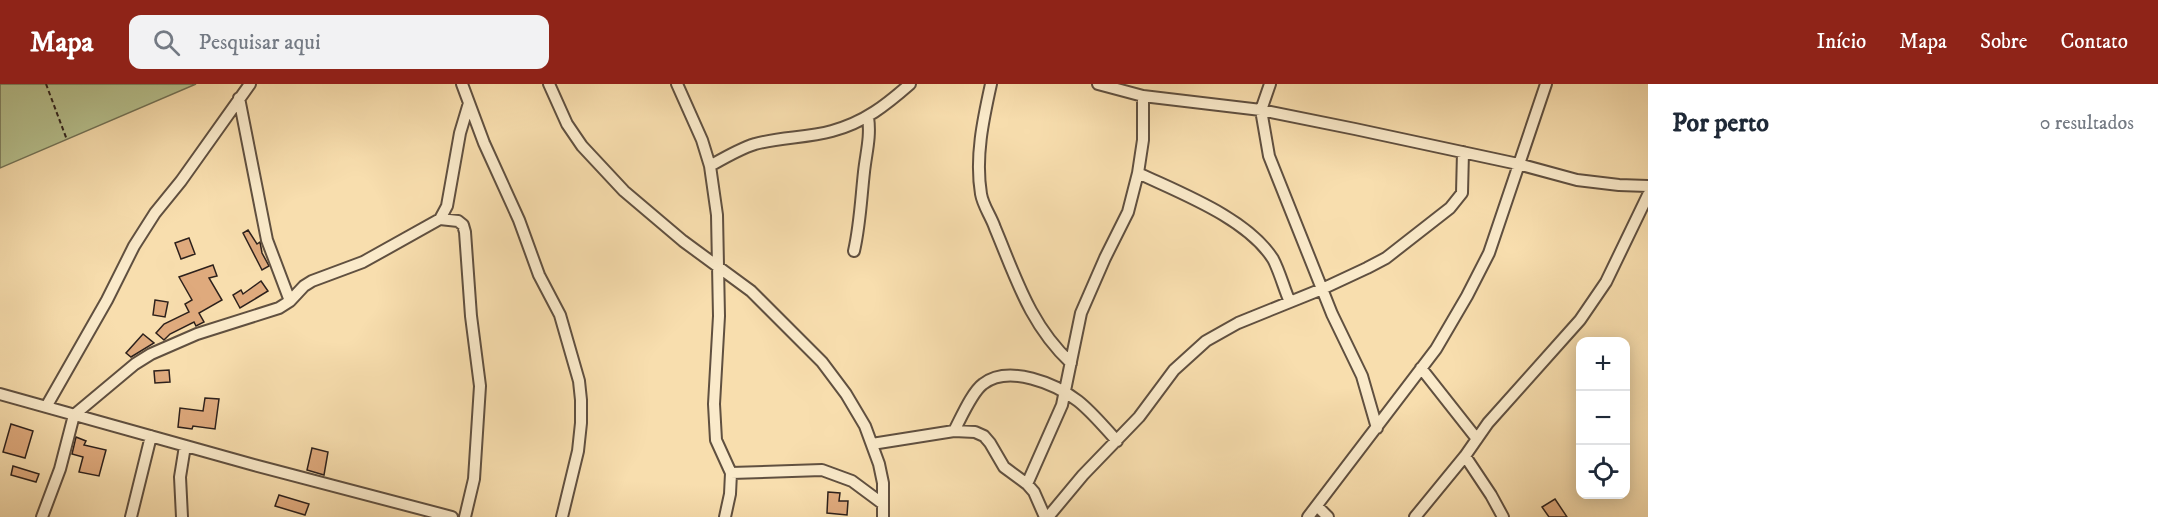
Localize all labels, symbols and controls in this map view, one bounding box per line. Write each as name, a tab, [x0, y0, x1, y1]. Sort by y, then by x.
search box	[129, 15, 549, 69]
text: Mapa	[30, 25, 93, 60]
icon: search	[150, 26, 183, 59]
text: Pesquisar aqui	[198, 29, 321, 56]
text: Início	[1817, 29, 1866, 55]
text: Mapa	[1899, 29, 1947, 55]
text: Sobre	[1980, 29, 2027, 55]
text: Contato	[2060, 29, 2128, 55]
text: Por perto	[1672, 107, 1769, 140]
text: 0 resultados	[2040, 111, 2134, 136]
map controls	[1576, 337, 1630, 499]
button: +	[1576, 337, 1630, 391]
button: −	[1576, 391, 1630, 445]
button: locate	[1576, 445, 1630, 499]

